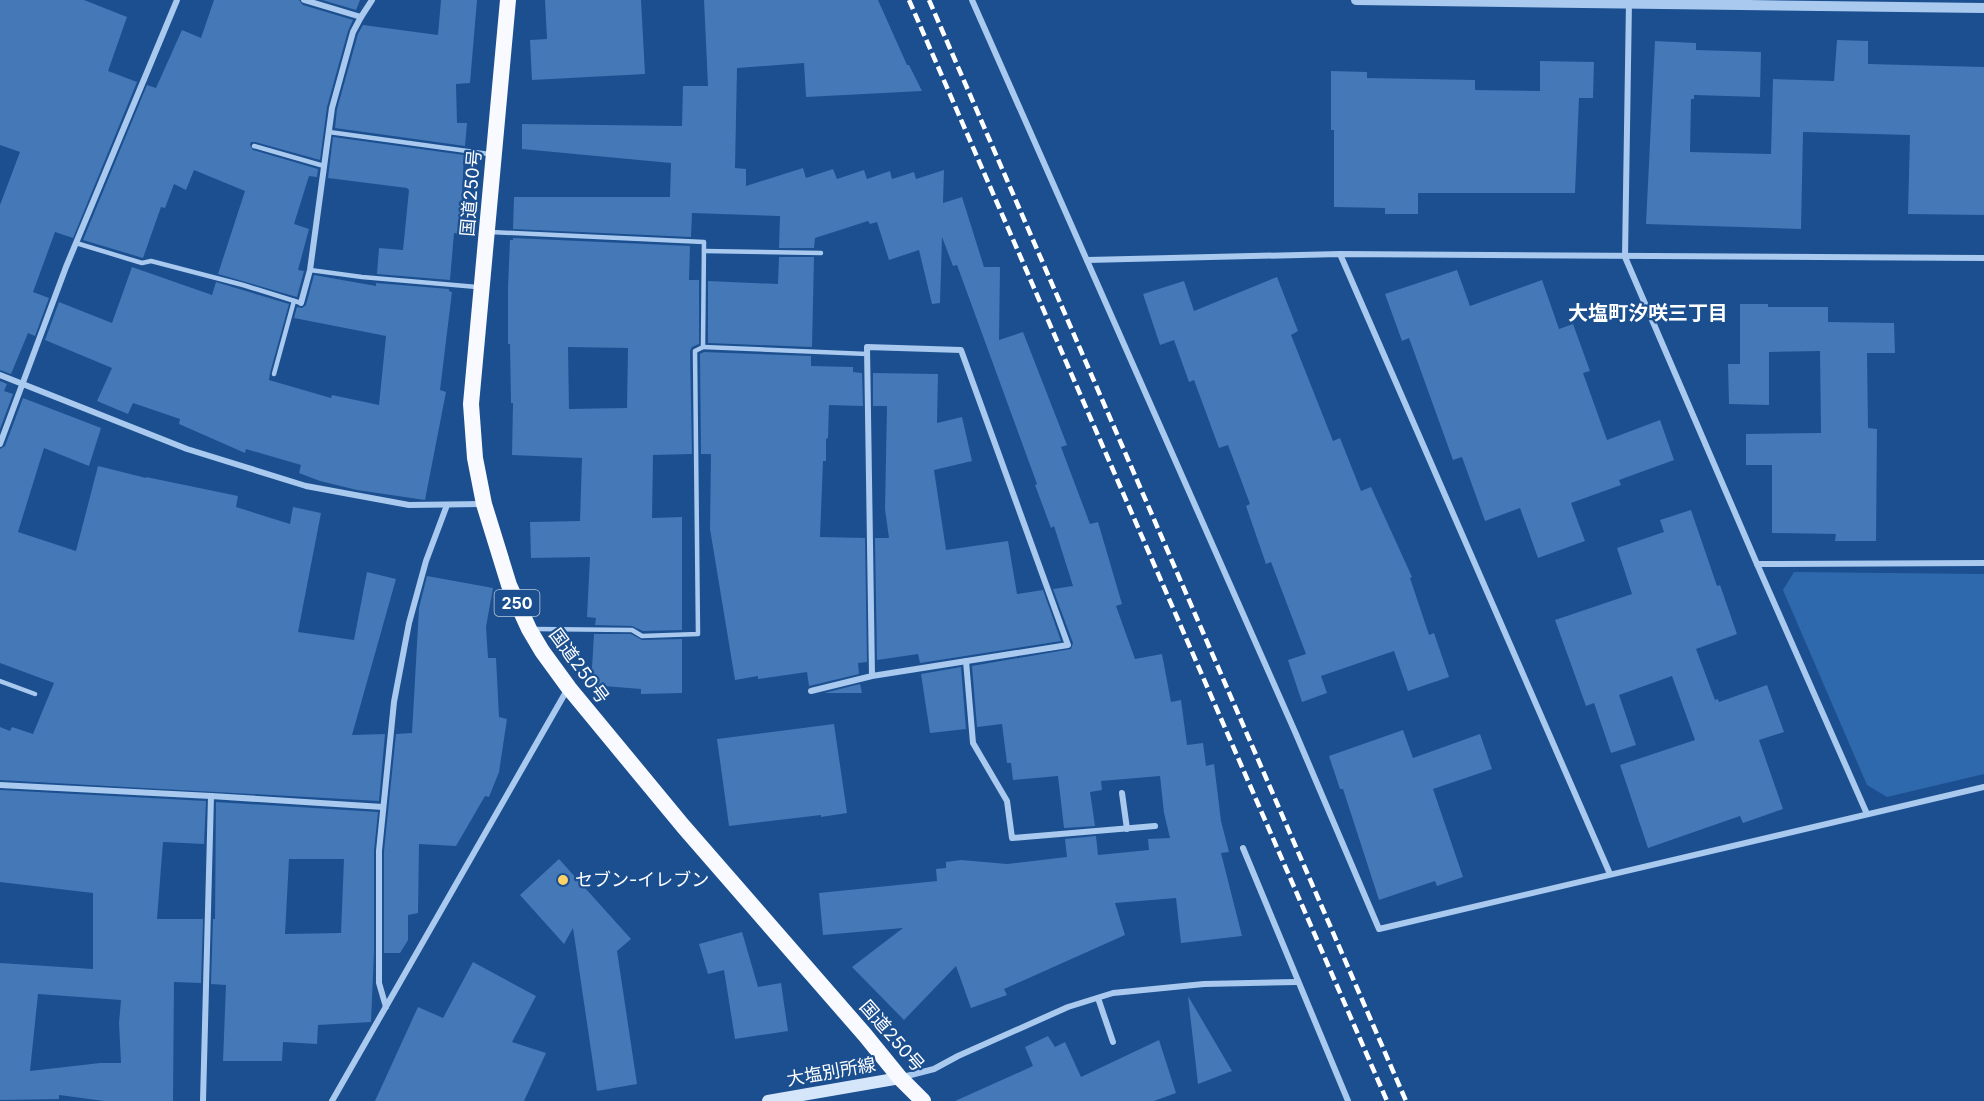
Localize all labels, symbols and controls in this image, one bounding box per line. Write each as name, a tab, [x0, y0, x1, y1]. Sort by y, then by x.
street label: 国道250号	[456, 149, 485, 237]
district label: 大塩町汐咲三丁目	[1568, 301, 1728, 325]
road number: 250	[494, 590, 540, 616]
street label: 国道250号	[545, 624, 614, 707]
place label: セブン-イレブン	[575, 869, 709, 890]
marker: セブン-イレブン	[556, 873, 570, 887]
street label: 国道250号	[856, 996, 929, 1075]
street label: 大塩別所線	[785, 1053, 877, 1090]

